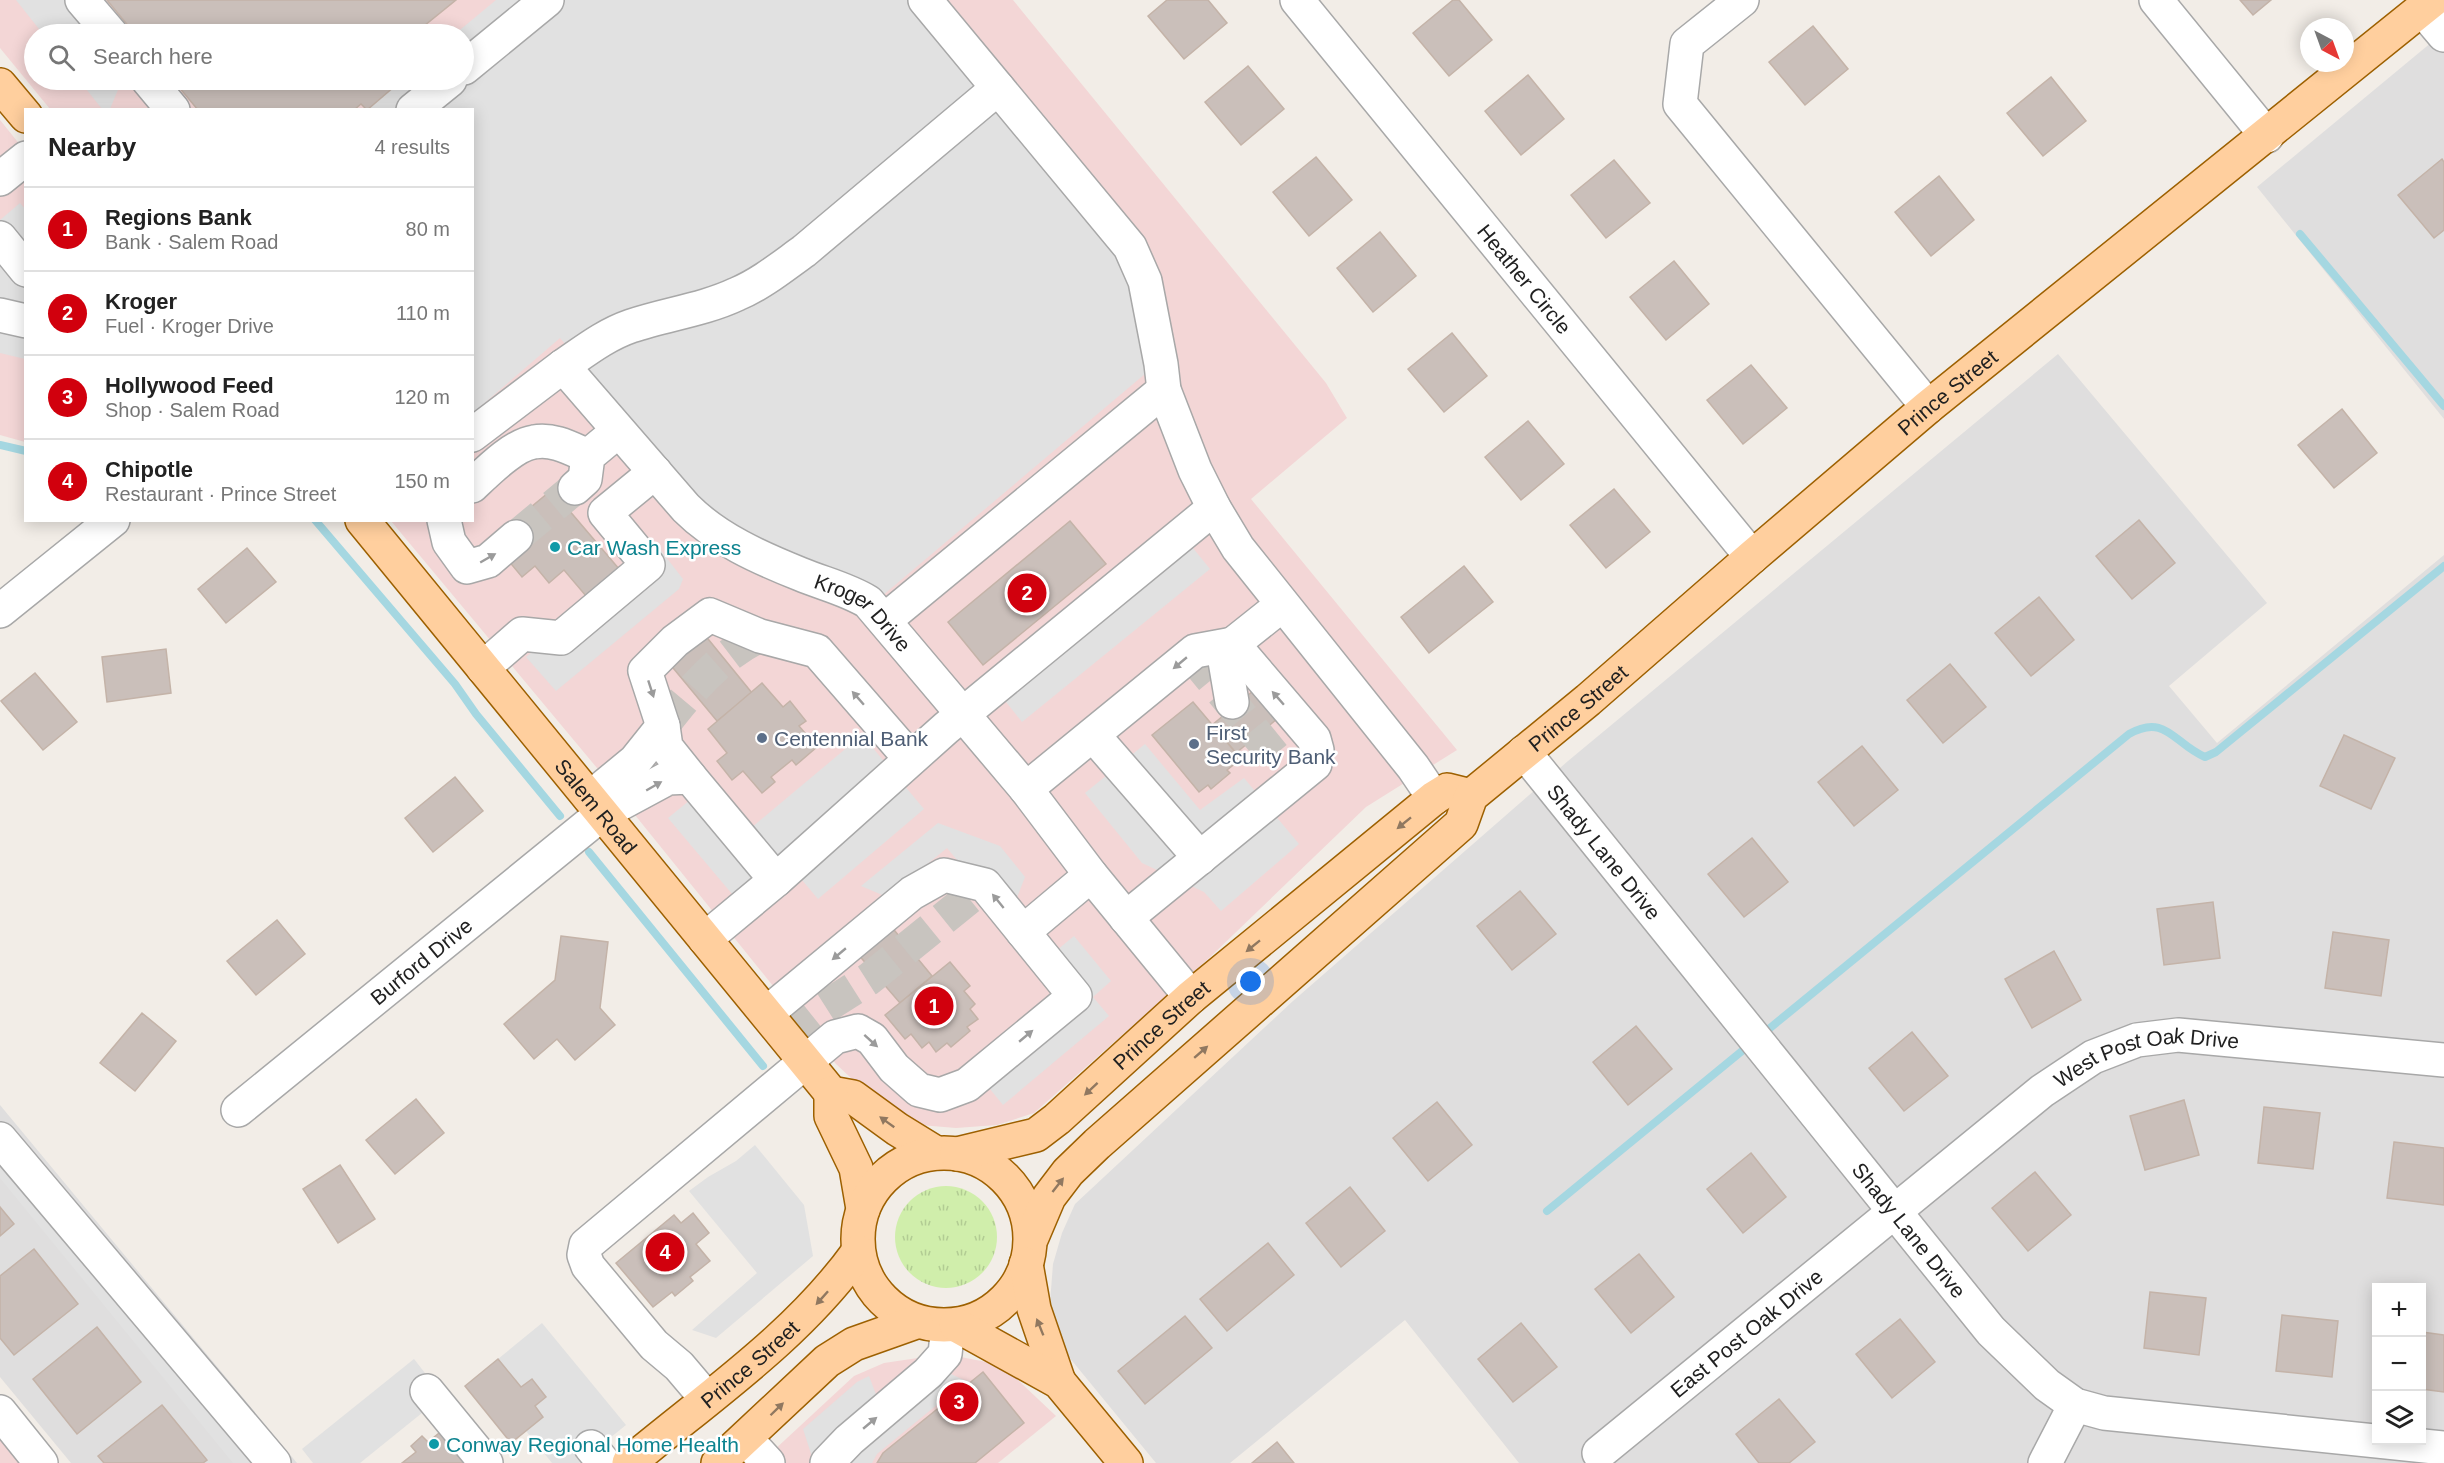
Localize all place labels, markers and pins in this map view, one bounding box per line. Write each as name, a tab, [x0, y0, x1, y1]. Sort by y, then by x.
place label: Car Wash Express	[567, 536, 741, 559]
marker: Car Wash Express	[548, 540, 562, 554]
pin: 2	[1008, 570, 1046, 616]
place label: First Security Bank	[1206, 721, 1336, 768]
place label: Centennial Bank	[774, 727, 929, 750]
marker: Centennial Bank	[755, 731, 769, 745]
marker: First Security Bank	[1187, 737, 1201, 751]
pin: 1	[914, 984, 954, 1028]
pin: 4	[646, 1230, 684, 1274]
pin: 3	[940, 1380, 978, 1424]
place label: Conway Regional Home Health	[446, 1433, 739, 1456]
marker: Conway Regional Home Health	[427, 1437, 441, 1451]

